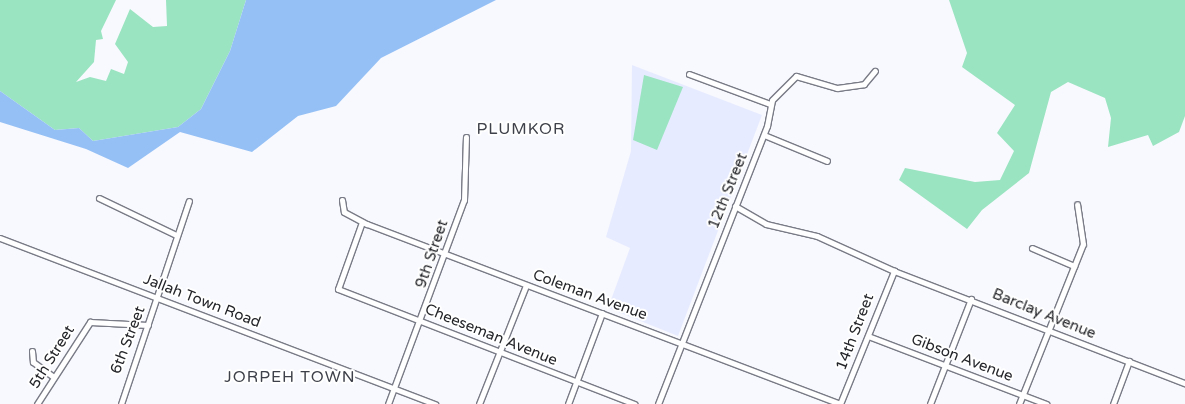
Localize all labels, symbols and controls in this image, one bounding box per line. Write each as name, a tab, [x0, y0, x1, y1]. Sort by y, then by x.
district label: PLUMKOR	[476, 119, 566, 139]
street label: 12th Street	[705, 150, 751, 232]
street label: 9th Street	[412, 217, 452, 291]
street label: Coleman Avenue	[530, 266, 650, 324]
street label: Jallah Town Road	[141, 270, 263, 332]
street label: Barclay Avenue	[990, 285, 1098, 343]
street label: 14th Street	[832, 291, 878, 373]
street label: Cheeseman Avenue	[422, 300, 560, 370]
street label: 6th Street	[107, 304, 149, 376]
street label: 5th Street	[26, 322, 78, 392]
street label: Gibson Avenue	[909, 330, 1015, 386]
district label: JORPEH TOWN	[223, 367, 357, 387]

